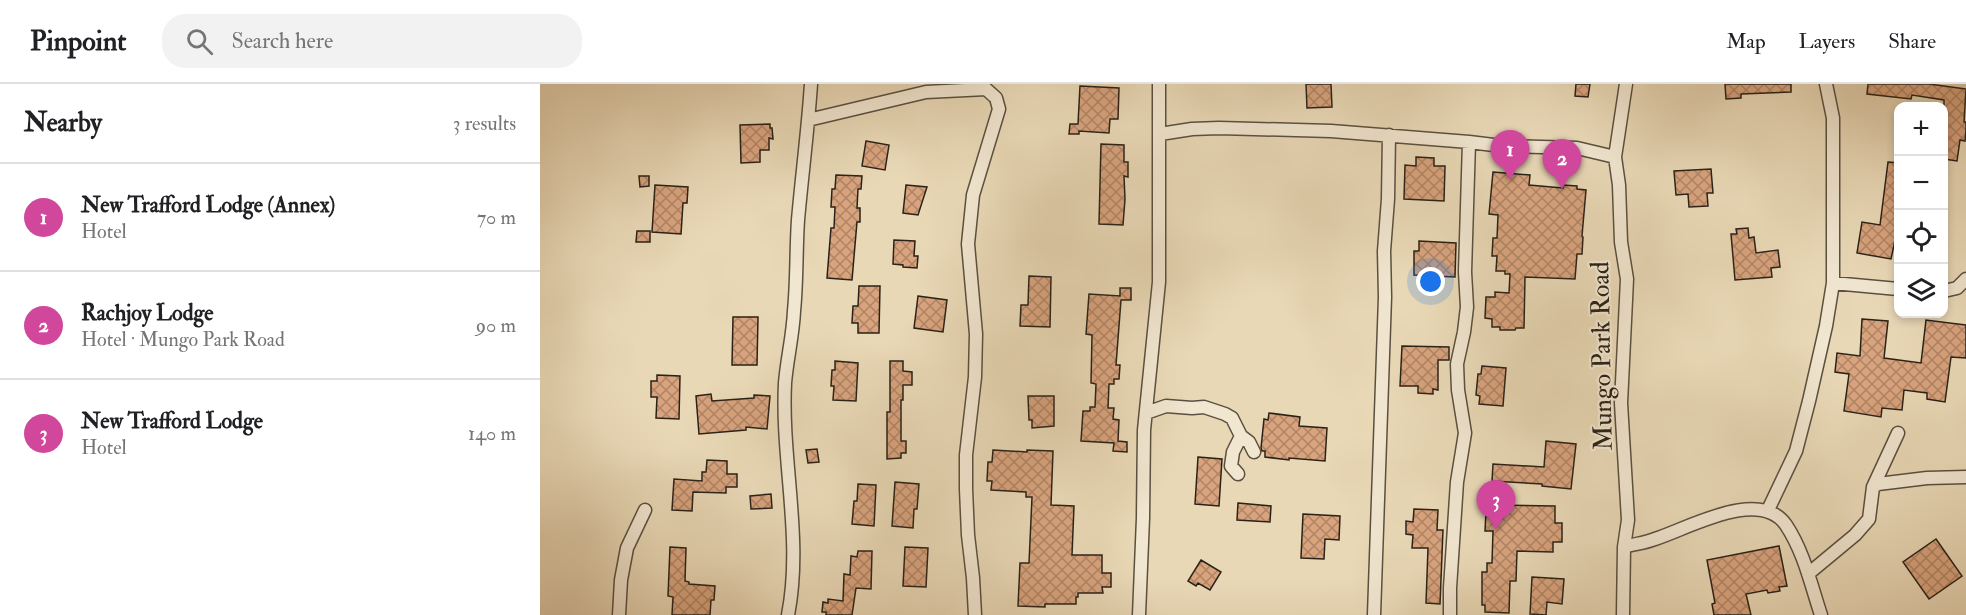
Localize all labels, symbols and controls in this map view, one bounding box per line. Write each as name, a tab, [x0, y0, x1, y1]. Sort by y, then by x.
search box	[162, 14, 582, 68]
text: Pinpoint	[30, 24, 126, 59]
icon: search	[183, 25, 216, 58]
text: Search here	[231, 27, 333, 55]
text: Map	[1726, 28, 1766, 55]
text: Layers	[1799, 28, 1855, 55]
text: Share	[1888, 28, 1936, 55]
map controls	[1894, 102, 1948, 318]
button: +	[1894, 102, 1948, 156]
text: Nearby	[24, 107, 102, 139]
text: 3 results	[453, 111, 516, 136]
pin: 1	[1490, 130, 1530, 180]
pin: 2	[1542, 140, 1582, 189]
button: −	[1894, 156, 1948, 210]
text: New Trafford Lodge (Annex)	[81, 191, 335, 219]
text: 1	[40, 205, 47, 230]
text: 70 m	[477, 205, 516, 230]
button: locate	[1894, 210, 1948, 264]
text: Hotel	[81, 219, 127, 244]
street label: Mungo Park Road	[1584, 261, 1620, 451]
button: layers	[1894, 264, 1948, 318]
your location	[1416, 267, 1445, 296]
text: Rachjoy Lodge	[81, 299, 214, 327]
text: 2	[38, 313, 49, 338]
text: 90 m	[476, 313, 516, 338]
text: Hotel · Mungo Park Road	[81, 327, 285, 352]
text: New Trafford Lodge	[81, 407, 263, 435]
text: 3	[40, 421, 47, 446]
text: 140 m	[468, 421, 516, 446]
text: Hotel	[81, 435, 127, 460]
pin: 3	[1476, 480, 1516, 530]

